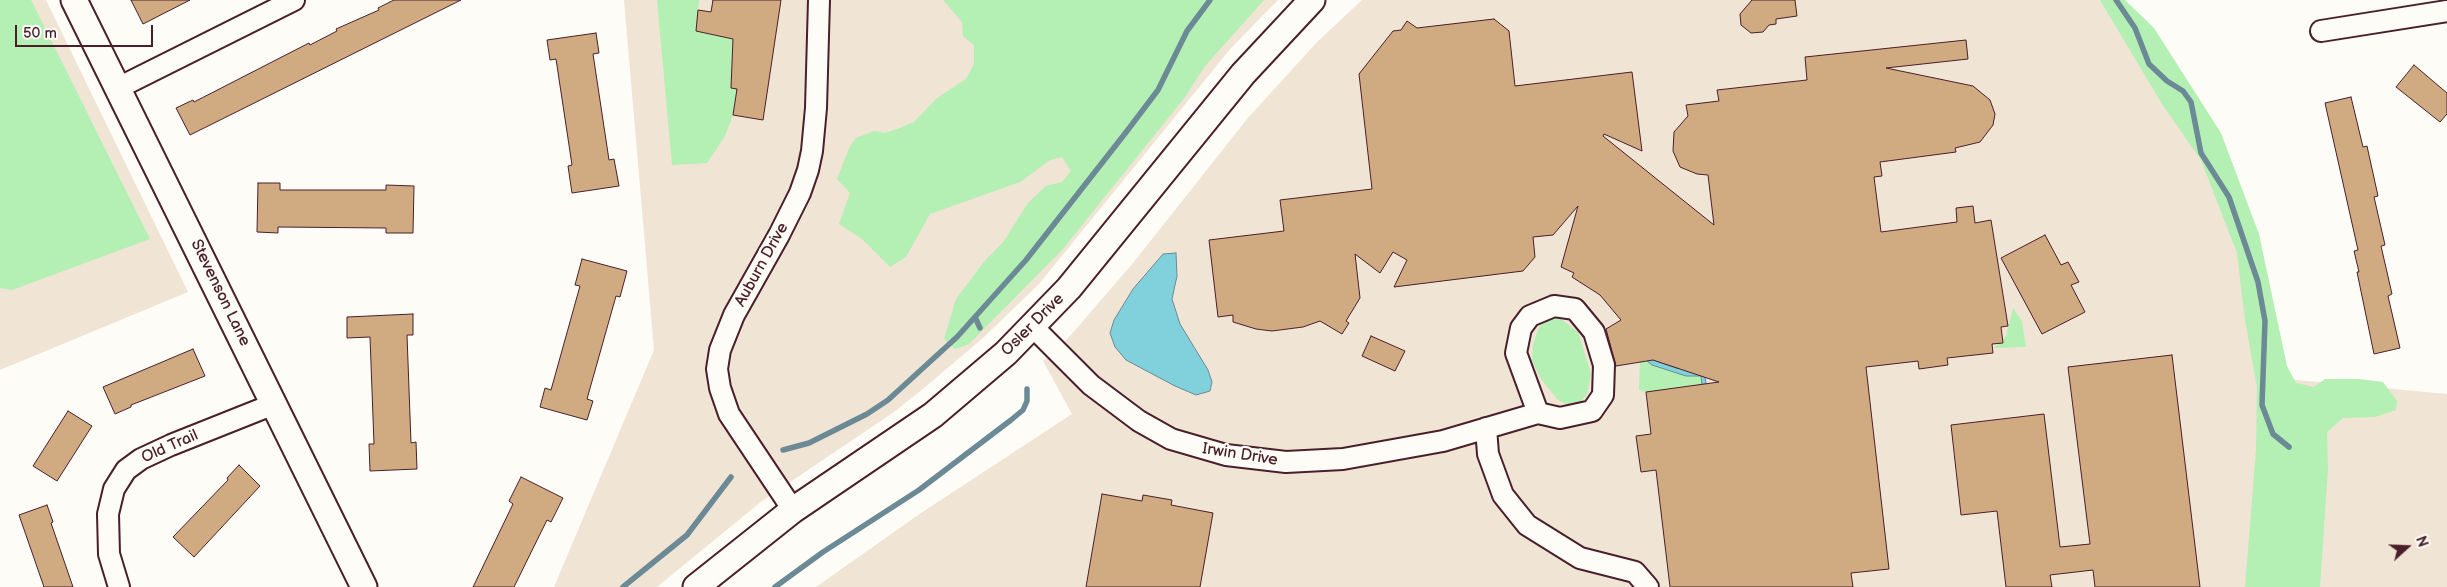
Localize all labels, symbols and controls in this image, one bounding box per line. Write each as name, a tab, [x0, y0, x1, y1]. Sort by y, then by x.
scale bar	[18, 15, 155, 47]
text: 50 m	[23, 24, 57, 43]
street label: Auburn Drive	[731, 220, 793, 310]
street label: Stevenson Lane	[186, 237, 254, 349]
street label: Osler Drive	[998, 290, 1068, 360]
street label: Old Trail	[139, 426, 201, 468]
street label: Irwin Drive	[1201, 440, 1279, 470]
north arrow	[2382, 522, 2432, 572]
text: N	[2412, 534, 2431, 550]

